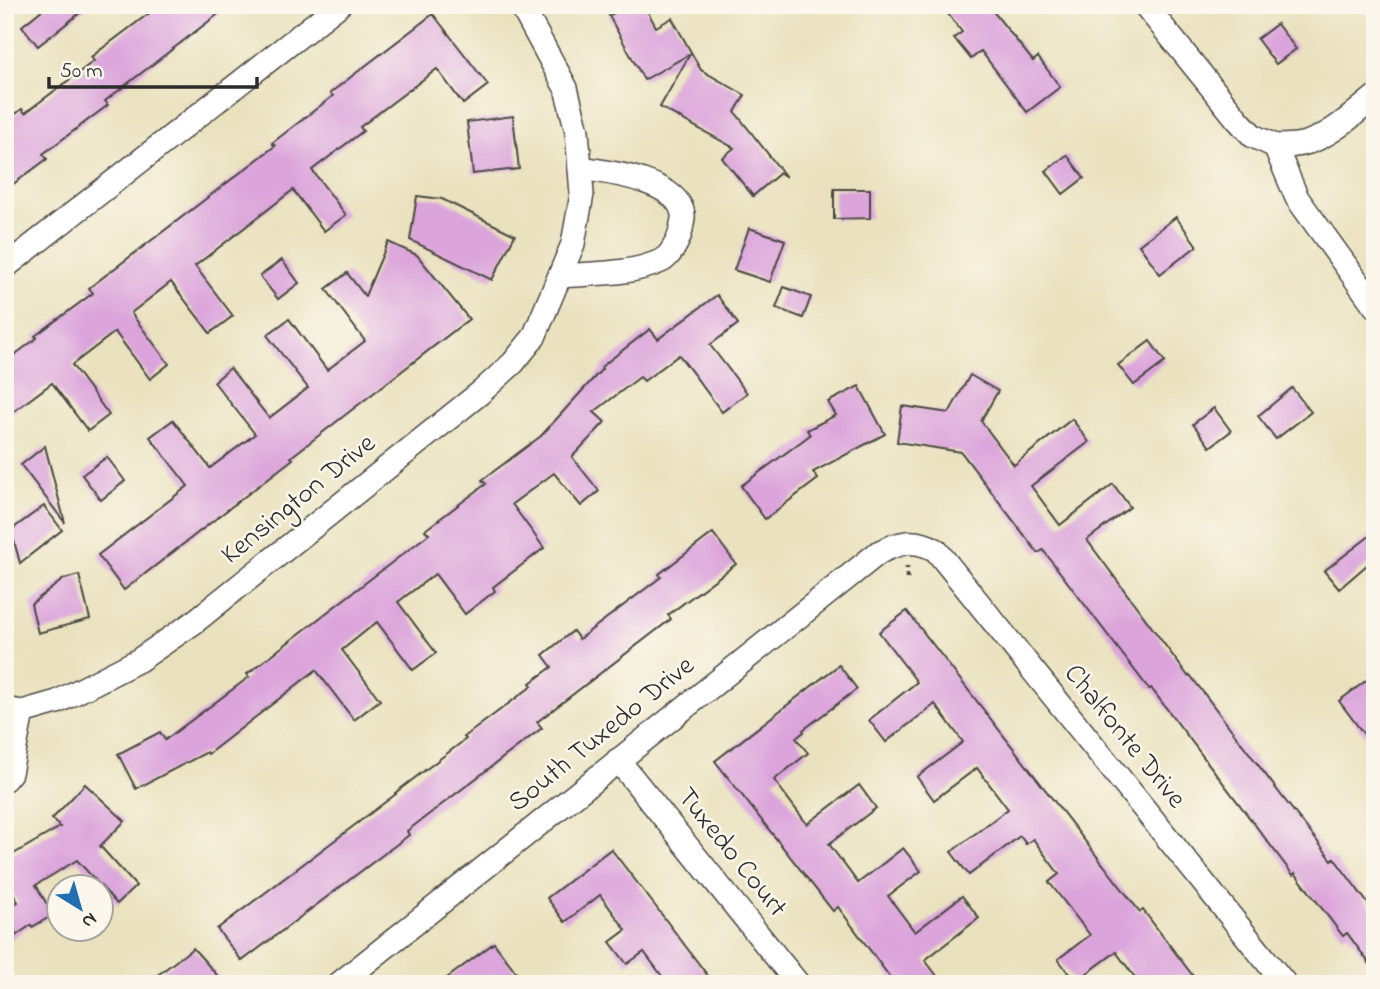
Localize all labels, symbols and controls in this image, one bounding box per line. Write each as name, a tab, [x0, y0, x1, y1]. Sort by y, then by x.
scale bar	[49, 46, 257, 90]
text: 50 m	[60, 57, 103, 87]
street label: Kensington Drive	[213, 424, 386, 575]
street label: South Tuxedo Drive	[500, 647, 704, 823]
street label: Chalfonte Drive	[1053, 656, 1195, 818]
street label: Tuxedo Court	[666, 779, 796, 927]
north arrow	[46, 874, 116, 944]
text: N	[75, 905, 102, 934]

